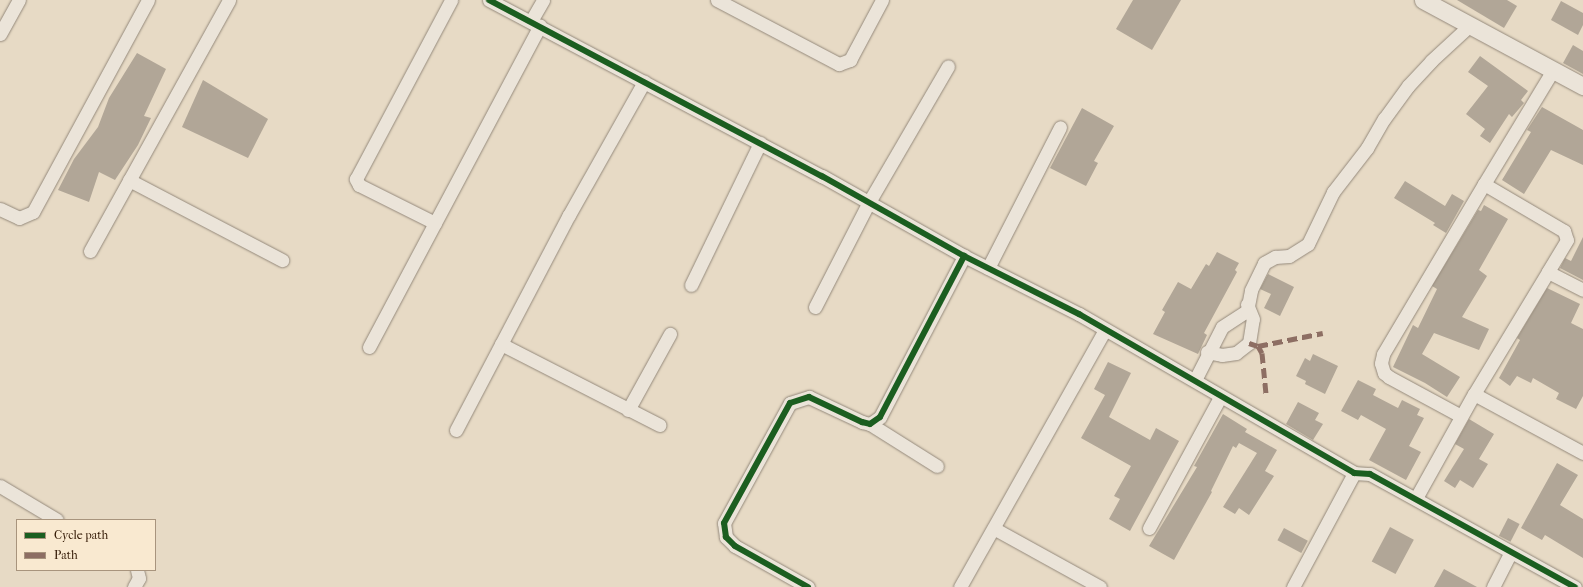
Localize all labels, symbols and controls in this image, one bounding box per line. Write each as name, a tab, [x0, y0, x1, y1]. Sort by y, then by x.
legend	[16, 519, 156, 571]
text: Cycle path	[54, 528, 108, 542]
text: Path	[54, 548, 78, 562]

